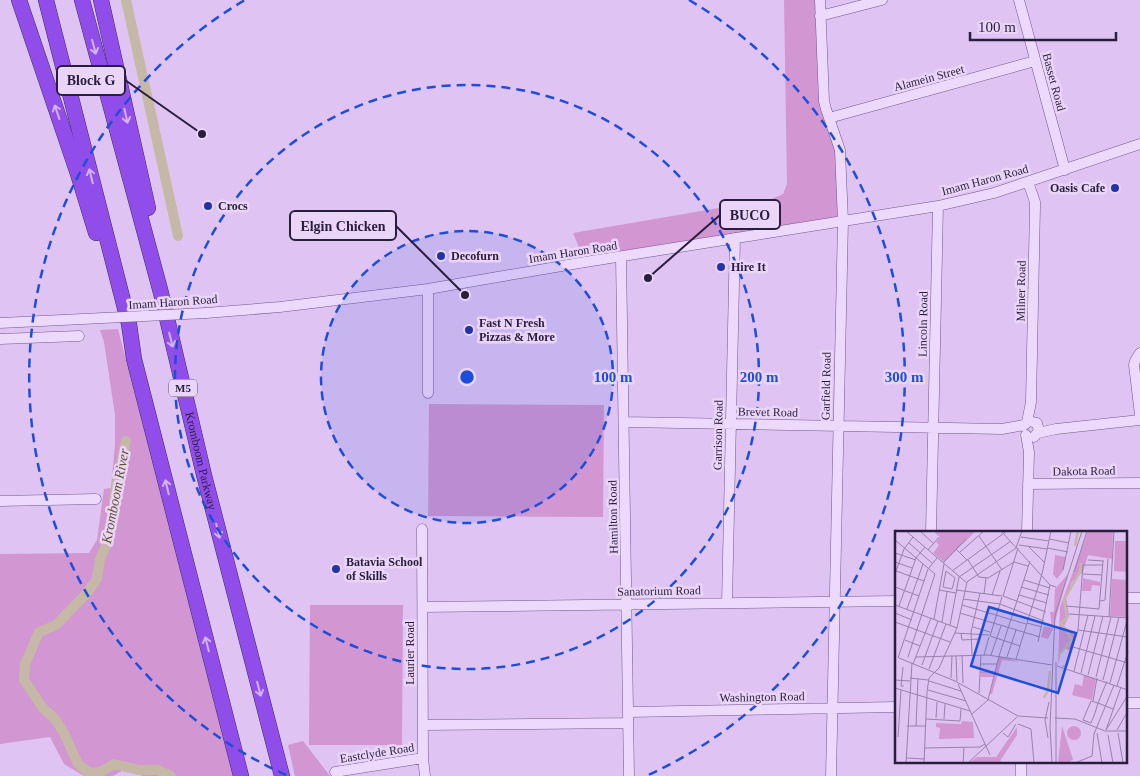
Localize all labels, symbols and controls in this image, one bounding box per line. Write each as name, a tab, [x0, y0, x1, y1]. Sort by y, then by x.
scale bar	[970, 10, 1116, 42]
text: 100 m	[978, 19, 1016, 35]
one-way arrow	[90, 39, 100, 55]
street label: Basset Road	[1040, 51, 1068, 113]
street label: Alamein Street	[892, 62, 966, 94]
callout: Block G	[57, 66, 125, 95]
text: Block G	[67, 73, 115, 88]
one-way arrow	[51, 105, 61, 121]
one-way arrow	[122, 108, 131, 124]
street label: Imam Haron Road	[940, 162, 1030, 198]
one-way arrow	[86, 168, 95, 184]
place label: Oasis Cafe	[1050, 181, 1106, 195]
marker: Oasis Cafe	[1109, 182, 1121, 194]
place label: Crocs	[218, 199, 248, 213]
marker: Crocs	[202, 200, 214, 212]
callout: BUCO	[720, 200, 780, 229]
text: BUCO	[730, 208, 770, 223]
callout: Elgin Chicken	[290, 211, 396, 240]
text: Elgin Chicken	[300, 219, 386, 234]
street label: Imam Haron Road	[528, 238, 618, 266]
place label: Decofurn	[451, 249, 499, 263]
marker: Decofurn	[435, 250, 447, 262]
place label: Hire It	[731, 260, 766, 274]
street label: Milner Road	[1013, 260, 1029, 322]
marker: Hire It	[715, 261, 727, 273]
street label: Lincoln Road	[915, 291, 931, 357]
street label: Imam Haron Road	[128, 292, 218, 312]
place label: Fast N Fresh Pizzas & More	[479, 316, 555, 344]
marker: Fast N Fresh Pizzas & More	[463, 324, 475, 336]
one-way arrow	[167, 331, 176, 347]
street label: Garfield Road	[818, 352, 834, 420]
centre of rings	[458, 368, 476, 386]
text: 100 m	[594, 369, 633, 385]
text: 200 m	[740, 369, 779, 385]
text: 300 m	[885, 369, 924, 385]
road number: M5	[169, 379, 197, 396]
street label: Garrison Road	[710, 400, 726, 470]
street label: Brevet Road	[738, 404, 798, 420]
street label: Kromboom Parkway	[182, 410, 220, 511]
water label: Kromboom River	[99, 447, 132, 546]
street label: Dakota Road	[1052, 463, 1116, 479]
one-way arrow	[162, 479, 171, 495]
street label: Hamilton Road	[605, 480, 621, 554]
one-way arrow	[214, 523, 224, 539]
inset map	[895, 531, 1128, 764]
place label: Batavia School of Skills	[346, 555, 423, 583]
marker: Batavia School of Skills	[330, 563, 342, 575]
street label: Sanatorium Road	[617, 583, 701, 599]
street label: Laurier Road	[403, 621, 417, 685]
one-way arrow	[202, 637, 211, 653]
one-way arrow	[255, 680, 264, 696]
street label: Washington Road	[719, 689, 805, 705]
street label: Eastclyde Road	[339, 740, 415, 766]

